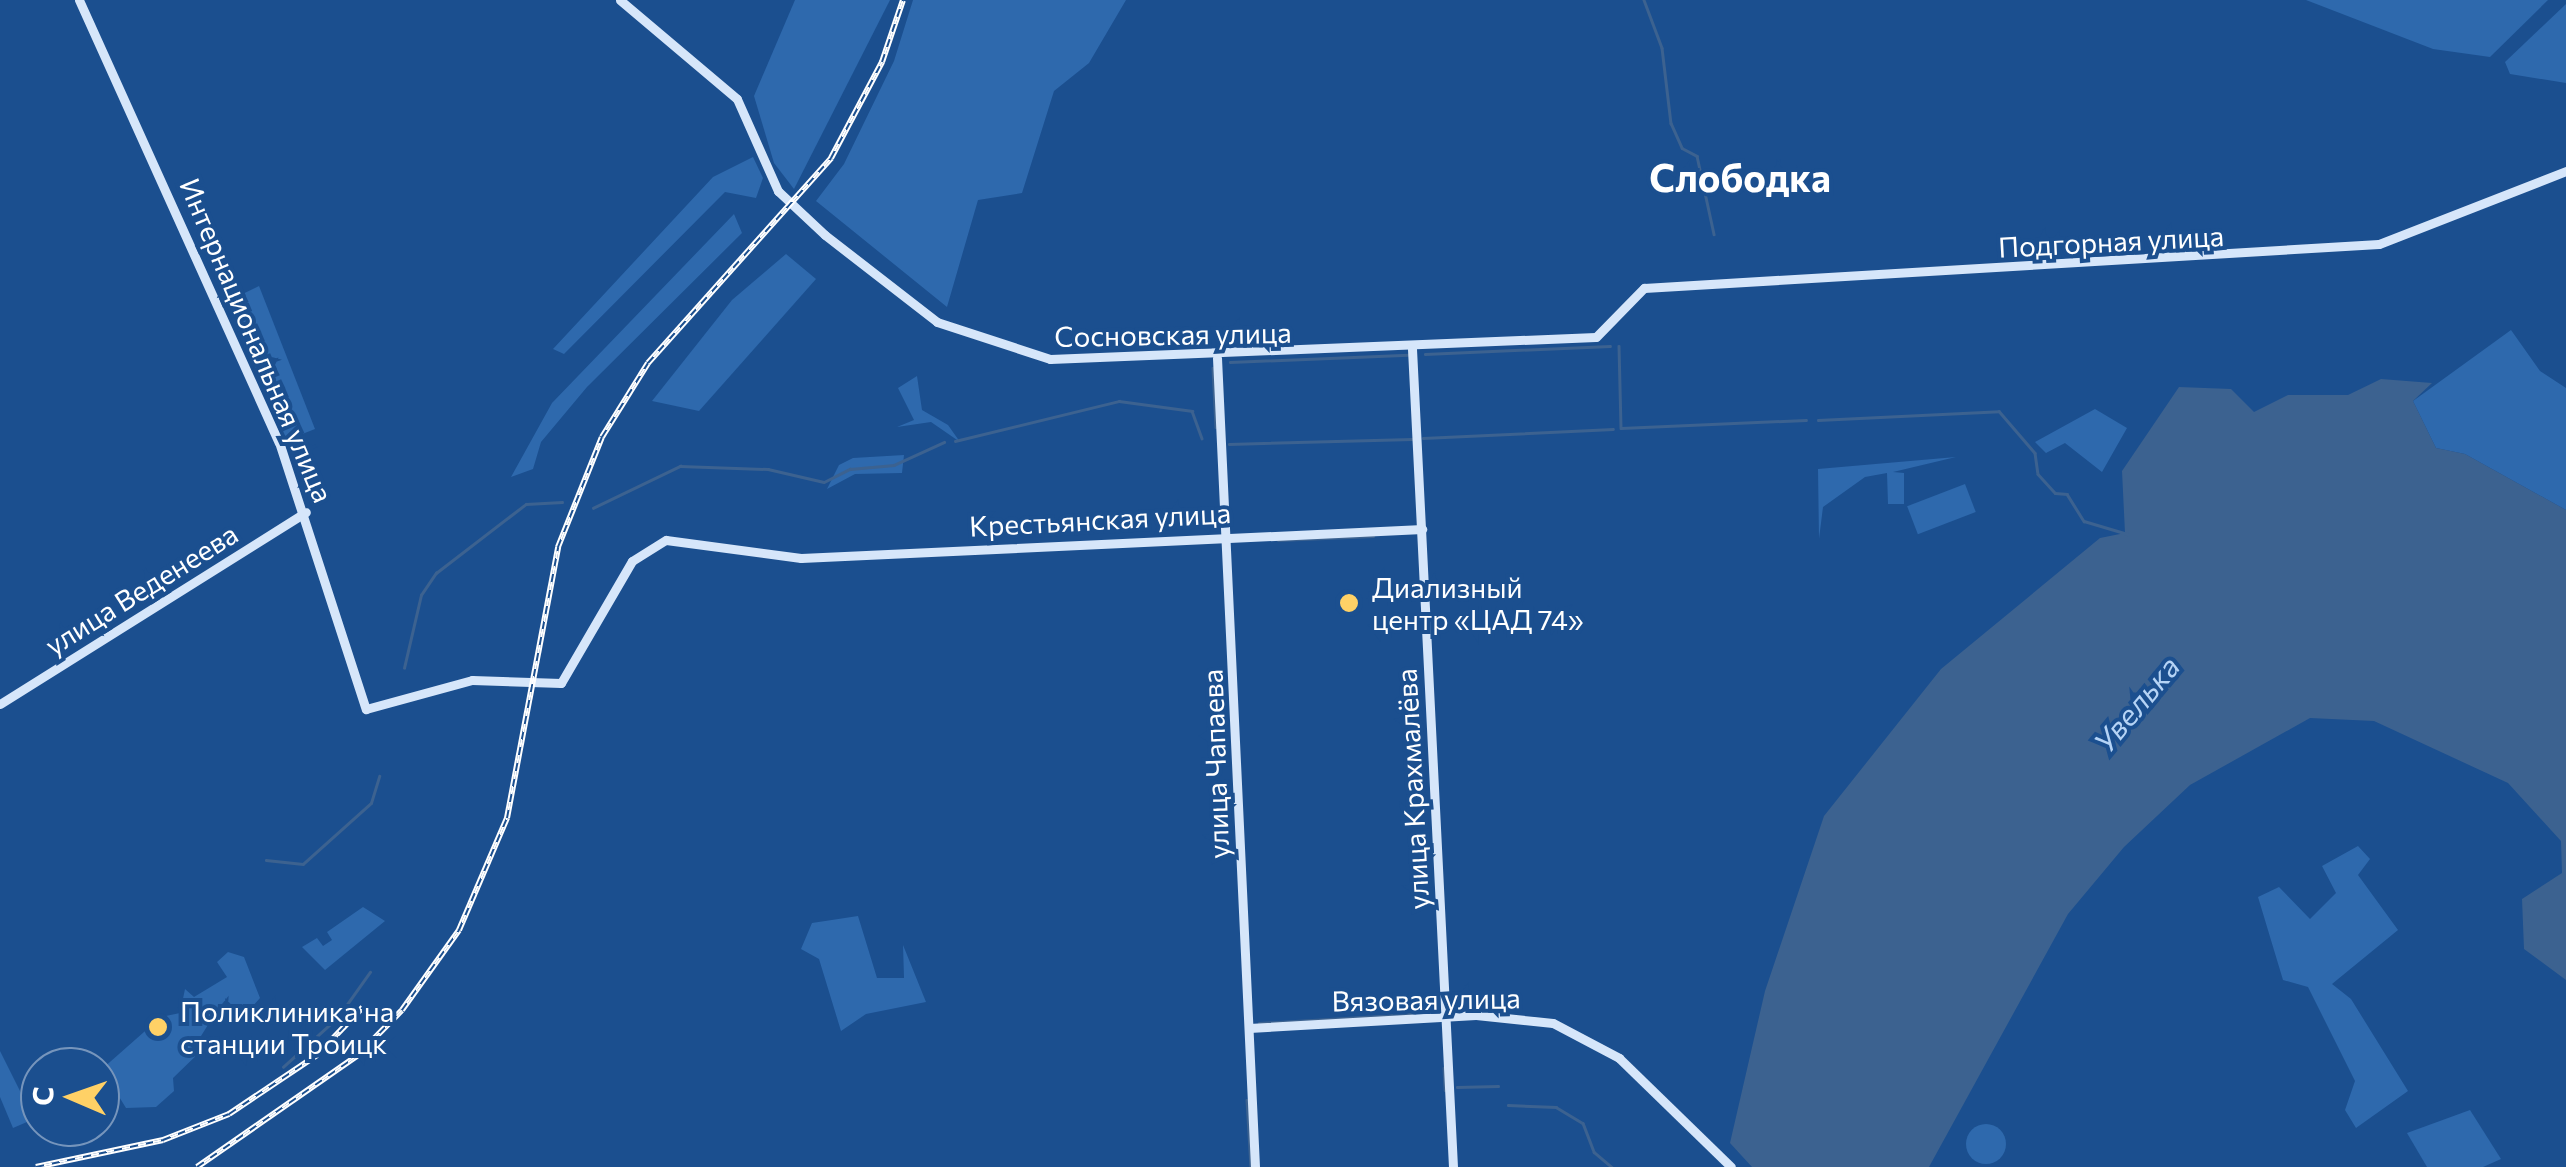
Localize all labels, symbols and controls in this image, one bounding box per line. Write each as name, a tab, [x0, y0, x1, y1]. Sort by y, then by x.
district label: Слободка	[1649, 154, 1831, 200]
street label: Интернациональная улица	[173, 173, 341, 507]
street label: Подгорная улица	[1997, 218, 2225, 264]
street label: Сосновская улица	[1054, 315, 1292, 353]
street label: Крестьянская улица	[968, 495, 1232, 543]
street label: улица Веденеева	[38, 516, 244, 662]
place label: Диализный центр «ЦАД 74»	[1372, 570, 1584, 636]
marker: Диализный центр «ЦАД 74»	[1336, 590, 1362, 616]
water label: Увелька	[2085, 649, 2187, 759]
street label: улица Чапаева	[1195, 668, 1235, 860]
street label: улица Крахмалёва	[1389, 668, 1435, 910]
street label: Вязовая улица	[1331, 981, 1521, 1017]
place label: Поликлиника на станции Троицк	[180, 994, 394, 1060]
marker: Поликлиника на станции Троицк	[145, 1014, 171, 1040]
north arrow	[20, 1047, 120, 1147]
text: С	[25, 1086, 59, 1106]

